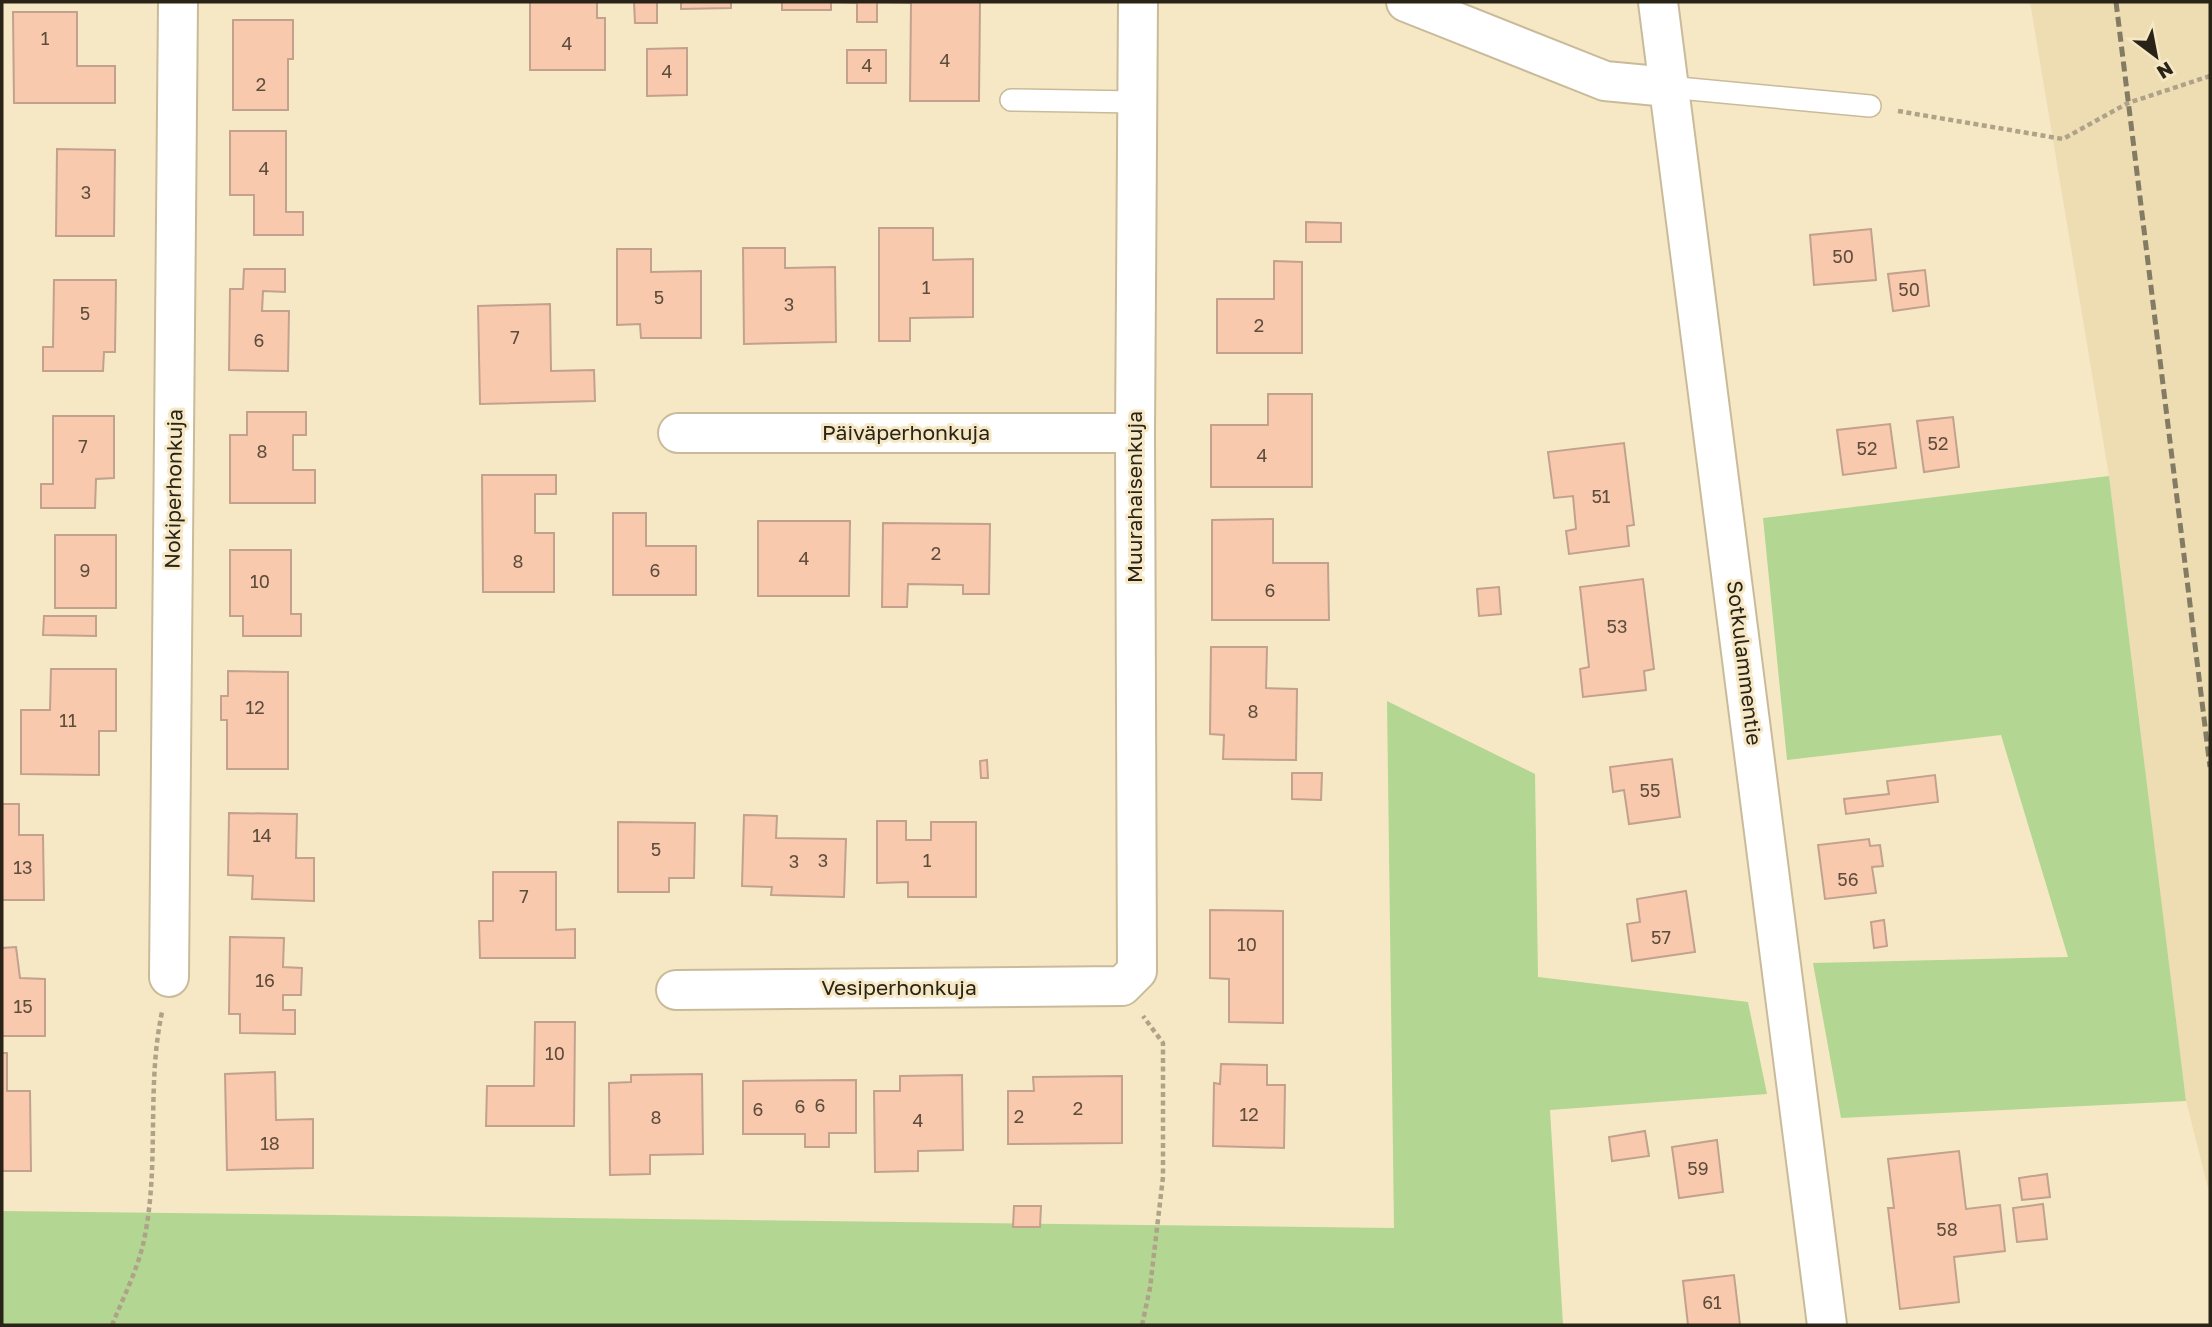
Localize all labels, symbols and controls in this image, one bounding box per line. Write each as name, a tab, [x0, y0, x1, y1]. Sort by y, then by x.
north arrow	[2121, 21, 2191, 91]
house number: 1	[41, 27, 50, 49]
house number: 4	[562, 32, 573, 54]
house number: 4	[940, 49, 951, 71]
house number: 4	[862, 54, 873, 76]
text: N	[2153, 57, 2177, 84]
house number: 4	[662, 60, 673, 82]
house number: 2	[256, 73, 266, 95]
house number: 4	[259, 157, 270, 179]
house number: 3	[81, 181, 91, 203]
house number: 50	[1832, 245, 1854, 267]
house number: 1	[922, 276, 931, 298]
house number: 50	[1898, 278, 1920, 300]
house number: 5	[654, 286, 664, 308]
house number: 3	[784, 293, 794, 315]
house number: 5	[80, 302, 90, 324]
house number: 2	[1254, 314, 1264, 336]
house number: 7	[510, 326, 520, 348]
house number: 6	[254, 329, 264, 351]
street label: Nokiperhonkuja	[159, 409, 187, 569]
street label: Muurahaisenkuja	[1121, 411, 1147, 583]
street label: Päiväperhonkuja	[822, 419, 990, 445]
house number: 52	[1928, 432, 1948, 454]
house number: 7	[78, 435, 88, 457]
house number: 52	[1857, 437, 1877, 459]
house number: 8	[257, 440, 267, 462]
house number: 4	[1257, 444, 1268, 466]
house number: 51	[1591, 485, 1611, 507]
house number: 2	[931, 542, 941, 564]
house number: 4	[799, 547, 810, 569]
house number: 8	[513, 550, 523, 572]
house number: 9	[80, 559, 90, 581]
house number: 6	[650, 559, 660, 581]
house number: 10	[250, 570, 270, 592]
house number: 6	[1265, 579, 1275, 601]
street label: Sotkulammentie	[1722, 579, 1768, 747]
house number: 53	[1607, 615, 1627, 637]
house number: 12	[245, 696, 265, 718]
house number: 8	[1248, 700, 1258, 722]
house number: 11	[59, 709, 77, 731]
house number: 55	[1640, 779, 1660, 801]
house number: 14	[252, 824, 272, 846]
house number: 5	[651, 838, 661, 860]
house number: 3	[818, 849, 828, 871]
house number: 1	[923, 849, 932, 871]
house number: 3	[789, 850, 799, 872]
house number: 13	[13, 856, 33, 878]
house number: 56	[1837, 868, 1859, 890]
house number: 7	[519, 885, 529, 907]
house number: 57	[1651, 926, 1671, 948]
house number: 10	[1237, 933, 1257, 955]
house number: 16	[255, 969, 275, 991]
street label: Vesiperhonkuja	[821, 974, 977, 1000]
house number: 15	[13, 995, 33, 1017]
house number: 10	[545, 1042, 565, 1064]
house number: 6	[815, 1094, 825, 1116]
house number: 6	[795, 1095, 805, 1117]
house number: 2	[1073, 1097, 1083, 1119]
house number: 6	[753, 1098, 763, 1120]
house number: 12	[1239, 1103, 1259, 1125]
house number: 2	[1014, 1105, 1024, 1127]
house number: 8	[651, 1106, 661, 1128]
house number: 4	[913, 1109, 924, 1131]
house number: 18	[260, 1132, 280, 1154]
house number: 59	[1687, 1157, 1709, 1179]
house number: 58	[1936, 1218, 1958, 1240]
house number: 61	[1702, 1291, 1722, 1313]

